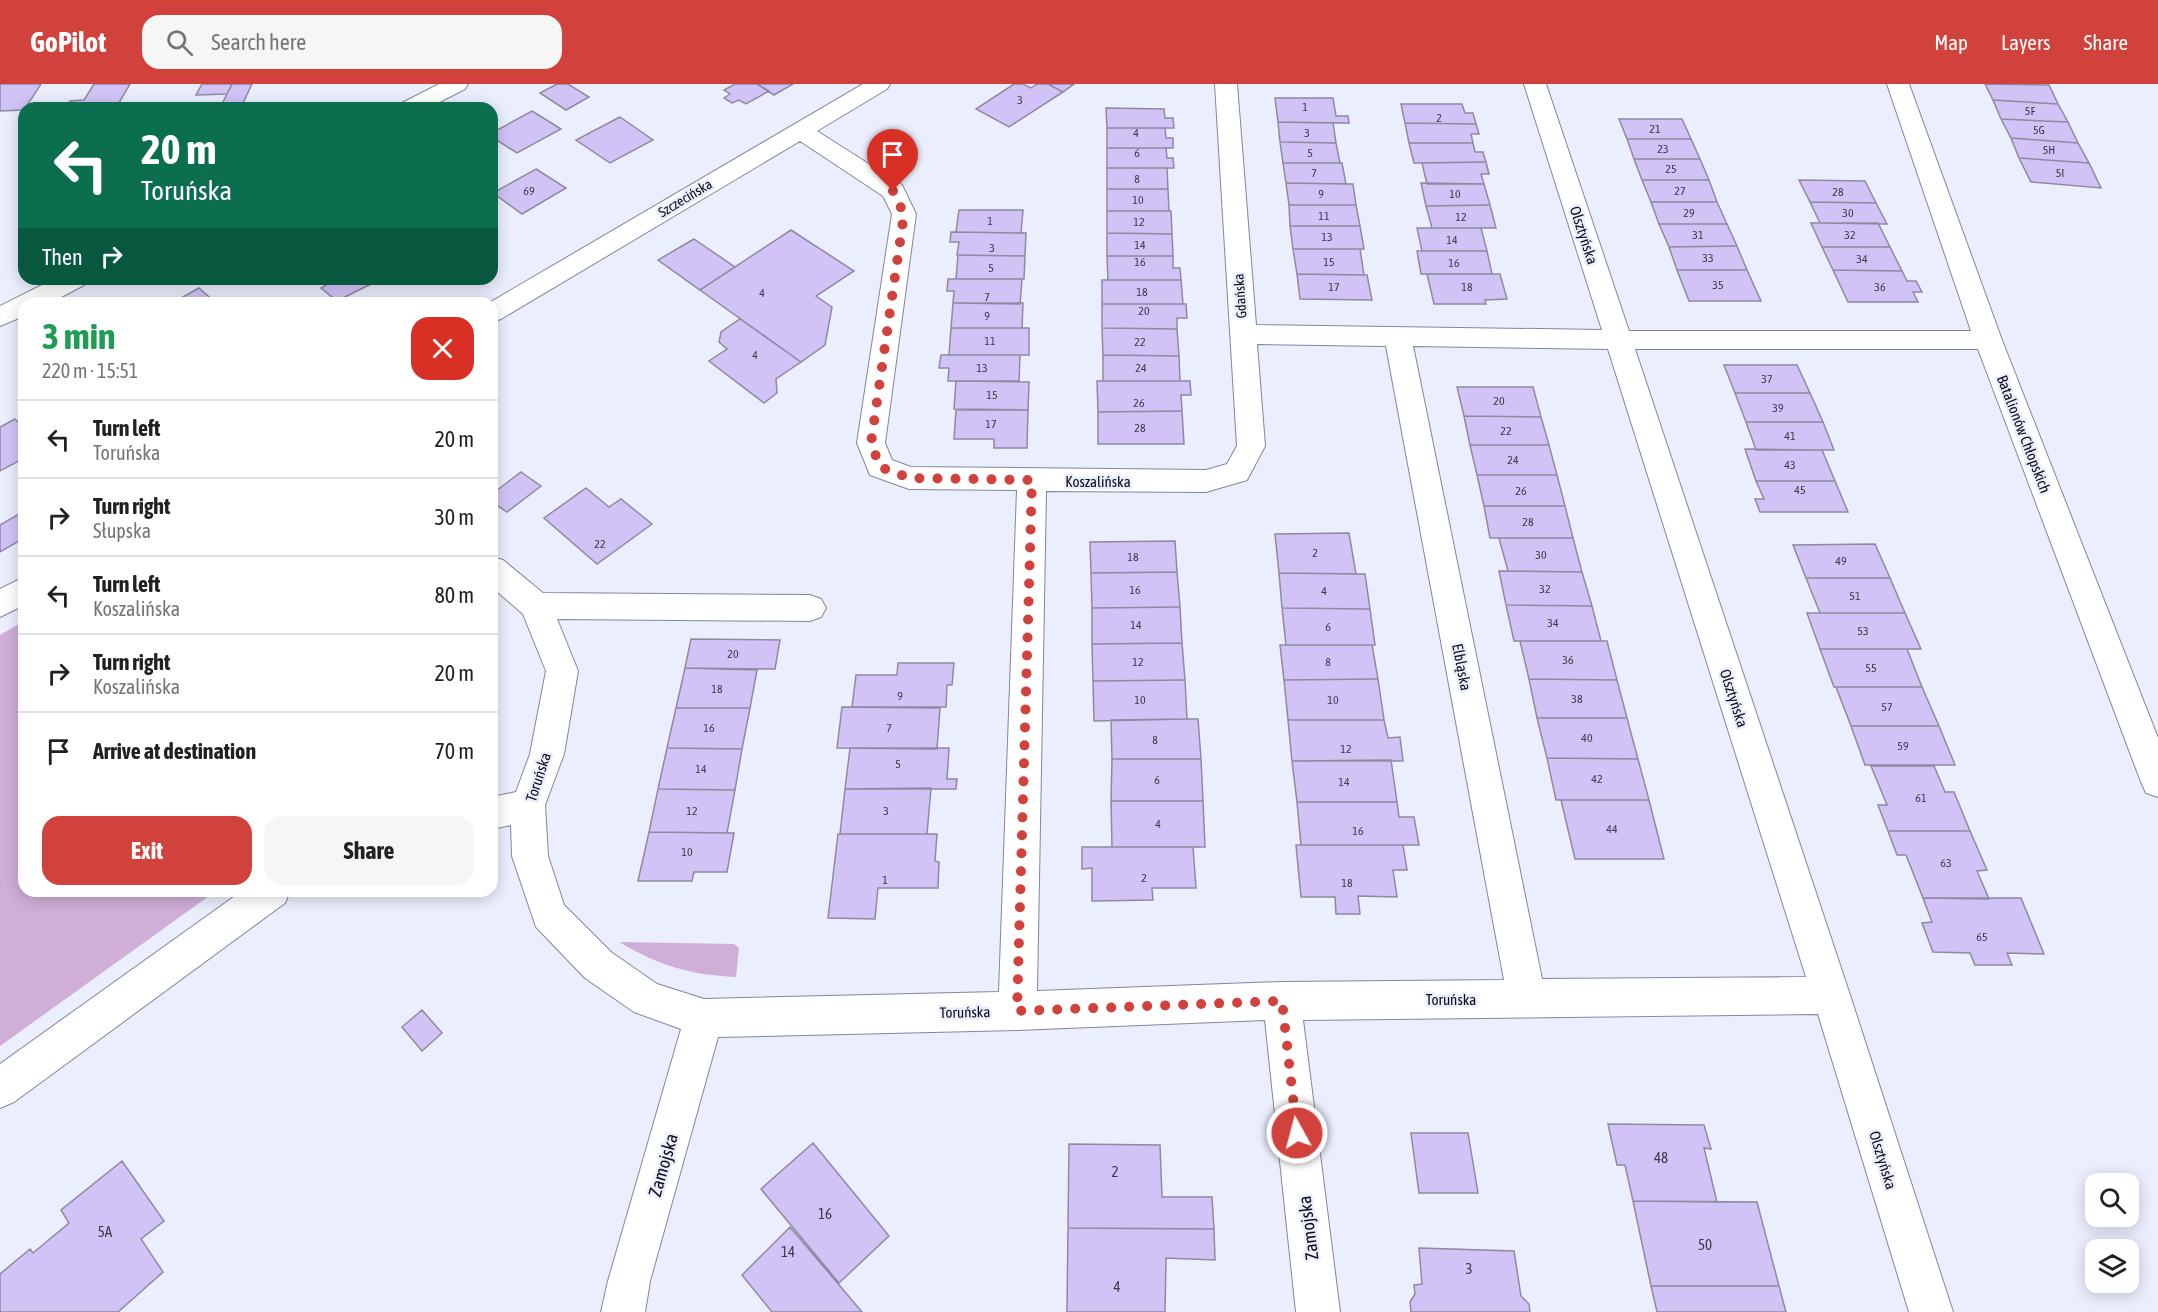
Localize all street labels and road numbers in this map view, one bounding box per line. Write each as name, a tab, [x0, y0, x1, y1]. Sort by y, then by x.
street label: Szczecińska	[655, 176, 715, 220]
street label: Olsztyńska	[1567, 204, 1601, 266]
street label: Gdańska	[1230, 273, 1250, 319]
street label: Batalionów Chłopskich	[1994, 373, 2054, 495]
street label: Koszalińska	[1065, 473, 1131, 490]
street label: Elbląska	[1449, 642, 1475, 692]
street label: Olsztyńska	[1717, 667, 1751, 729]
street label: Toruńska	[522, 750, 554, 804]
street label: Toruńska	[1426, 991, 1476, 1008]
street label: Toruńska	[940, 1003, 990, 1021]
street label: Olsztyńska	[1866, 1129, 1900, 1191]
street label: Zamojska	[644, 1131, 682, 1199]
street label: Zamojska	[1294, 1195, 1322, 1261]

